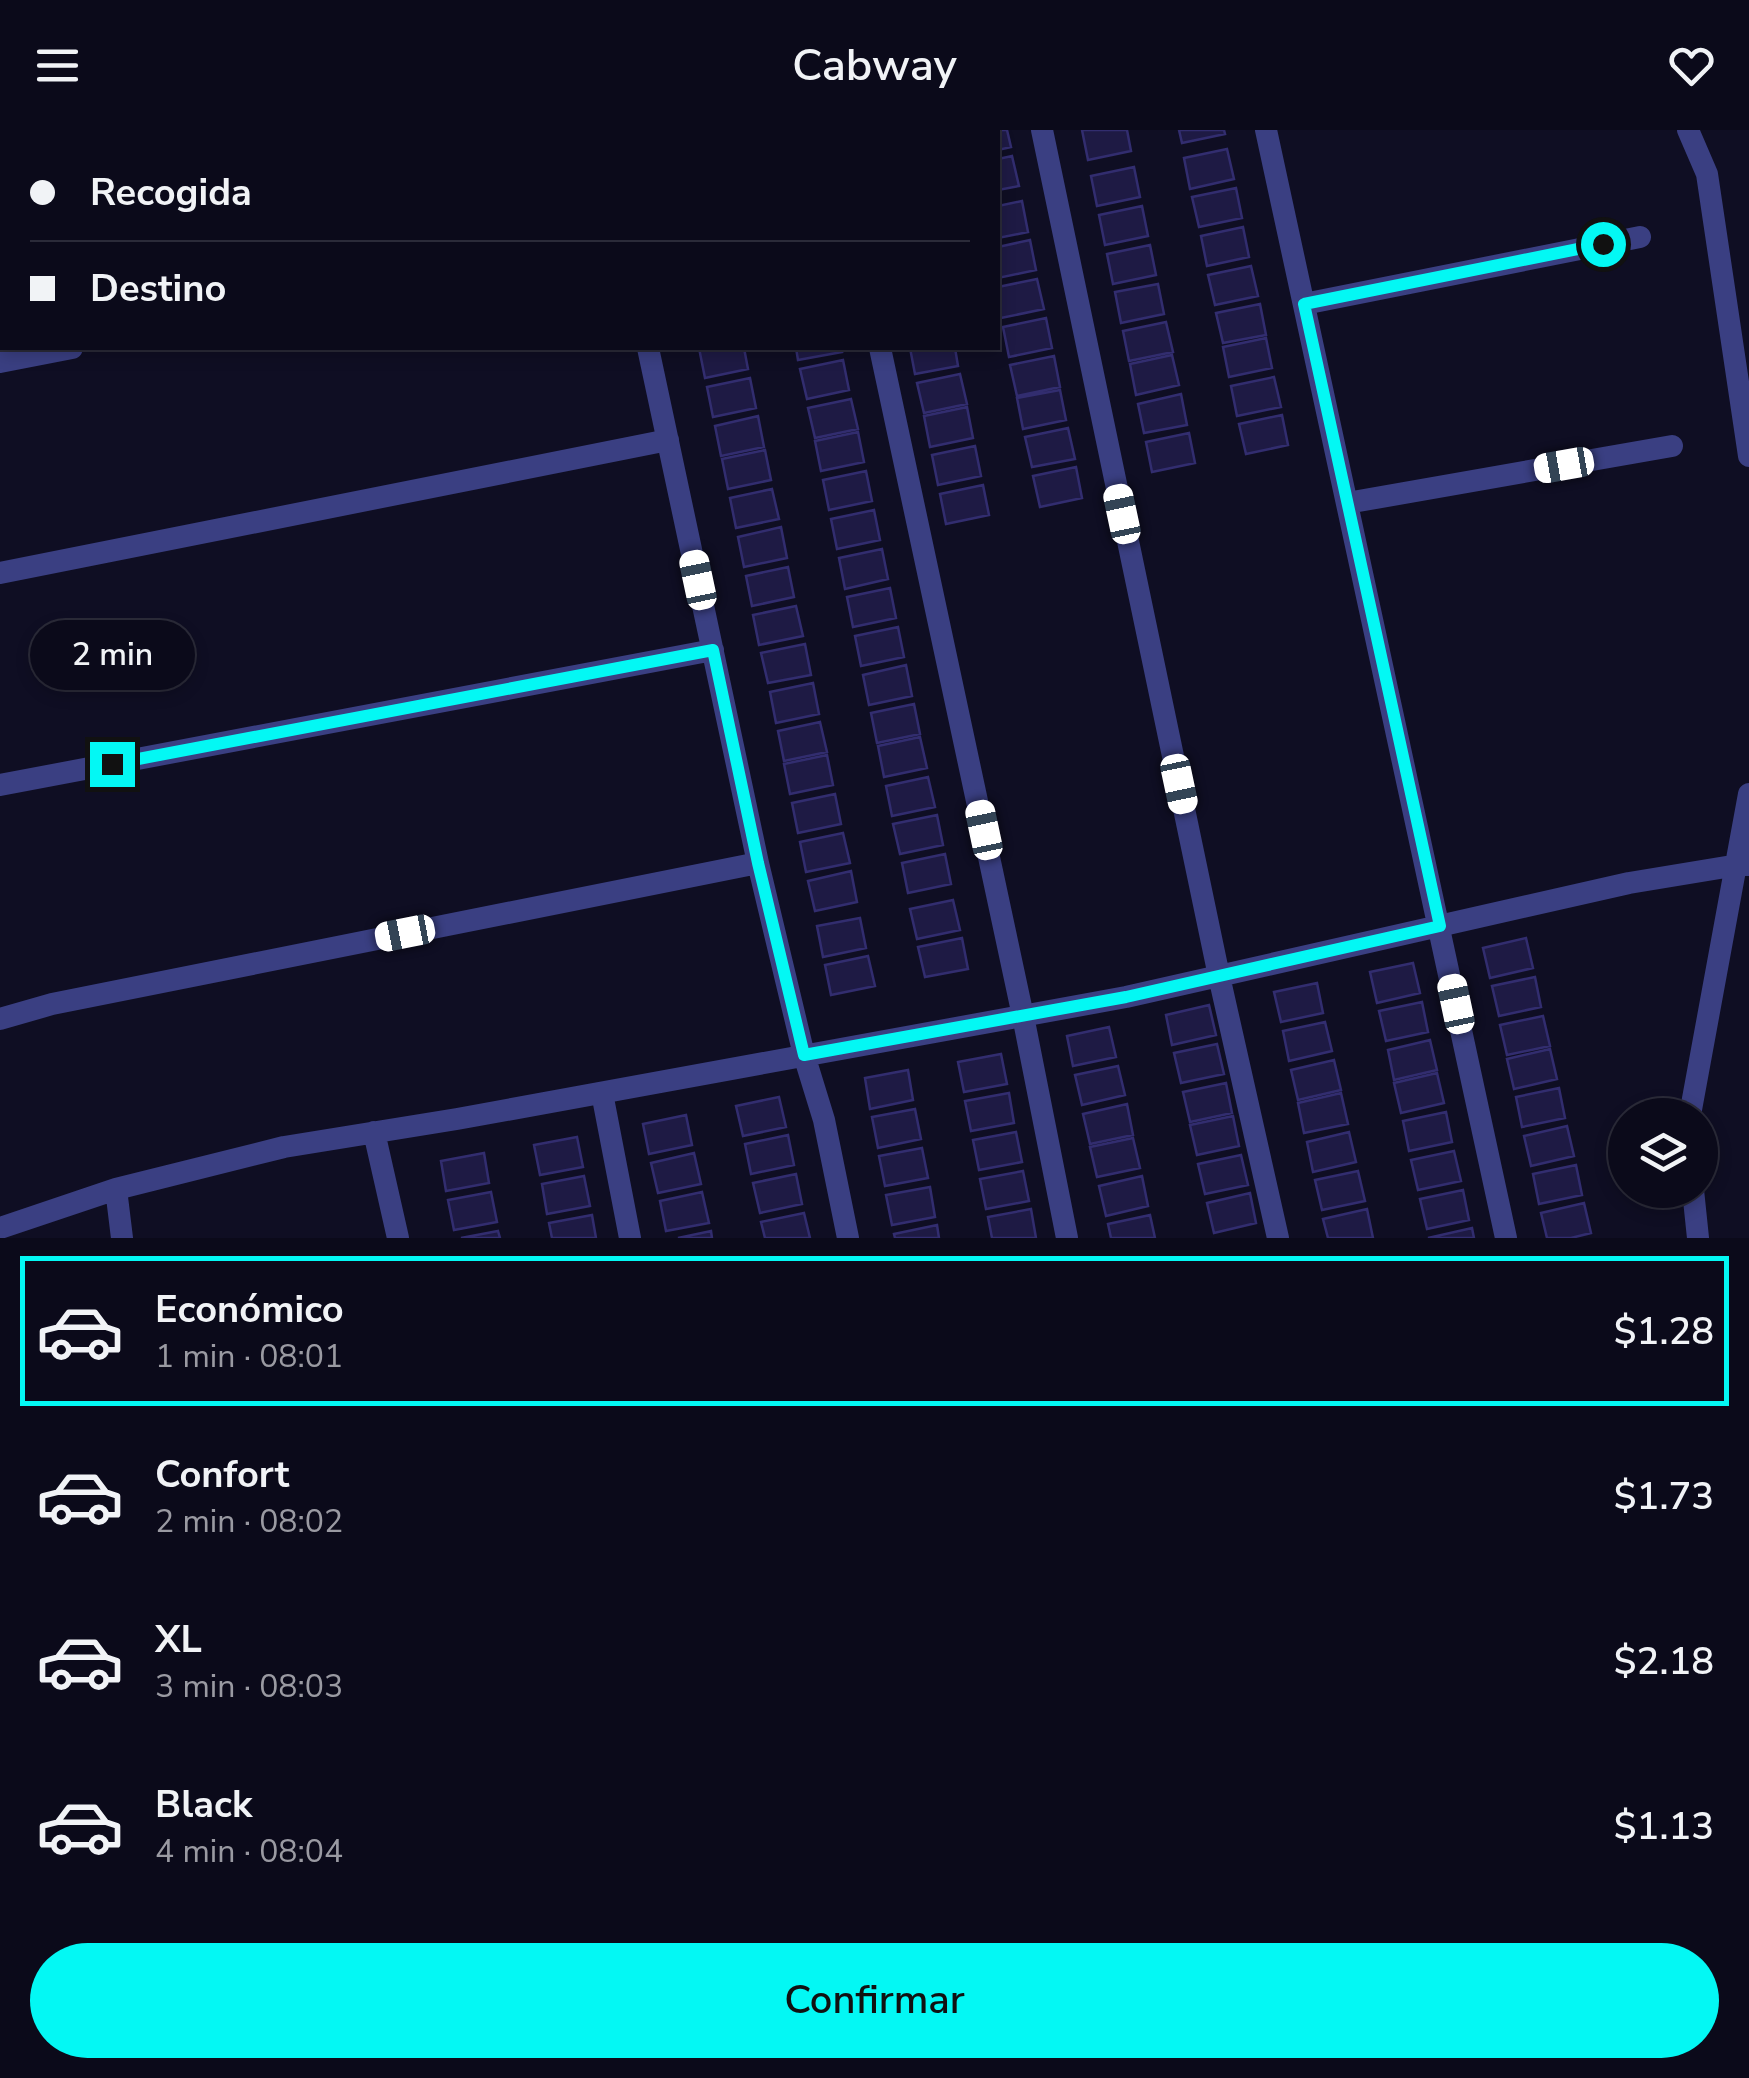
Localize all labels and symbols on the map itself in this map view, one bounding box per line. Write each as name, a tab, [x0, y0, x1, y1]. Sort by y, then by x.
route start	[1581, 222, 1626, 267]
car	[1532, 445, 1596, 485]
car	[1101, 482, 1143, 546]
car	[677, 548, 719, 612]
callout: 2 min	[29, 619, 194, 689]
route end	[90, 742, 135, 787]
car	[1158, 752, 1200, 816]
car	[963, 798, 1005, 862]
car	[373, 913, 437, 953]
car	[1435, 972, 1477, 1036]

